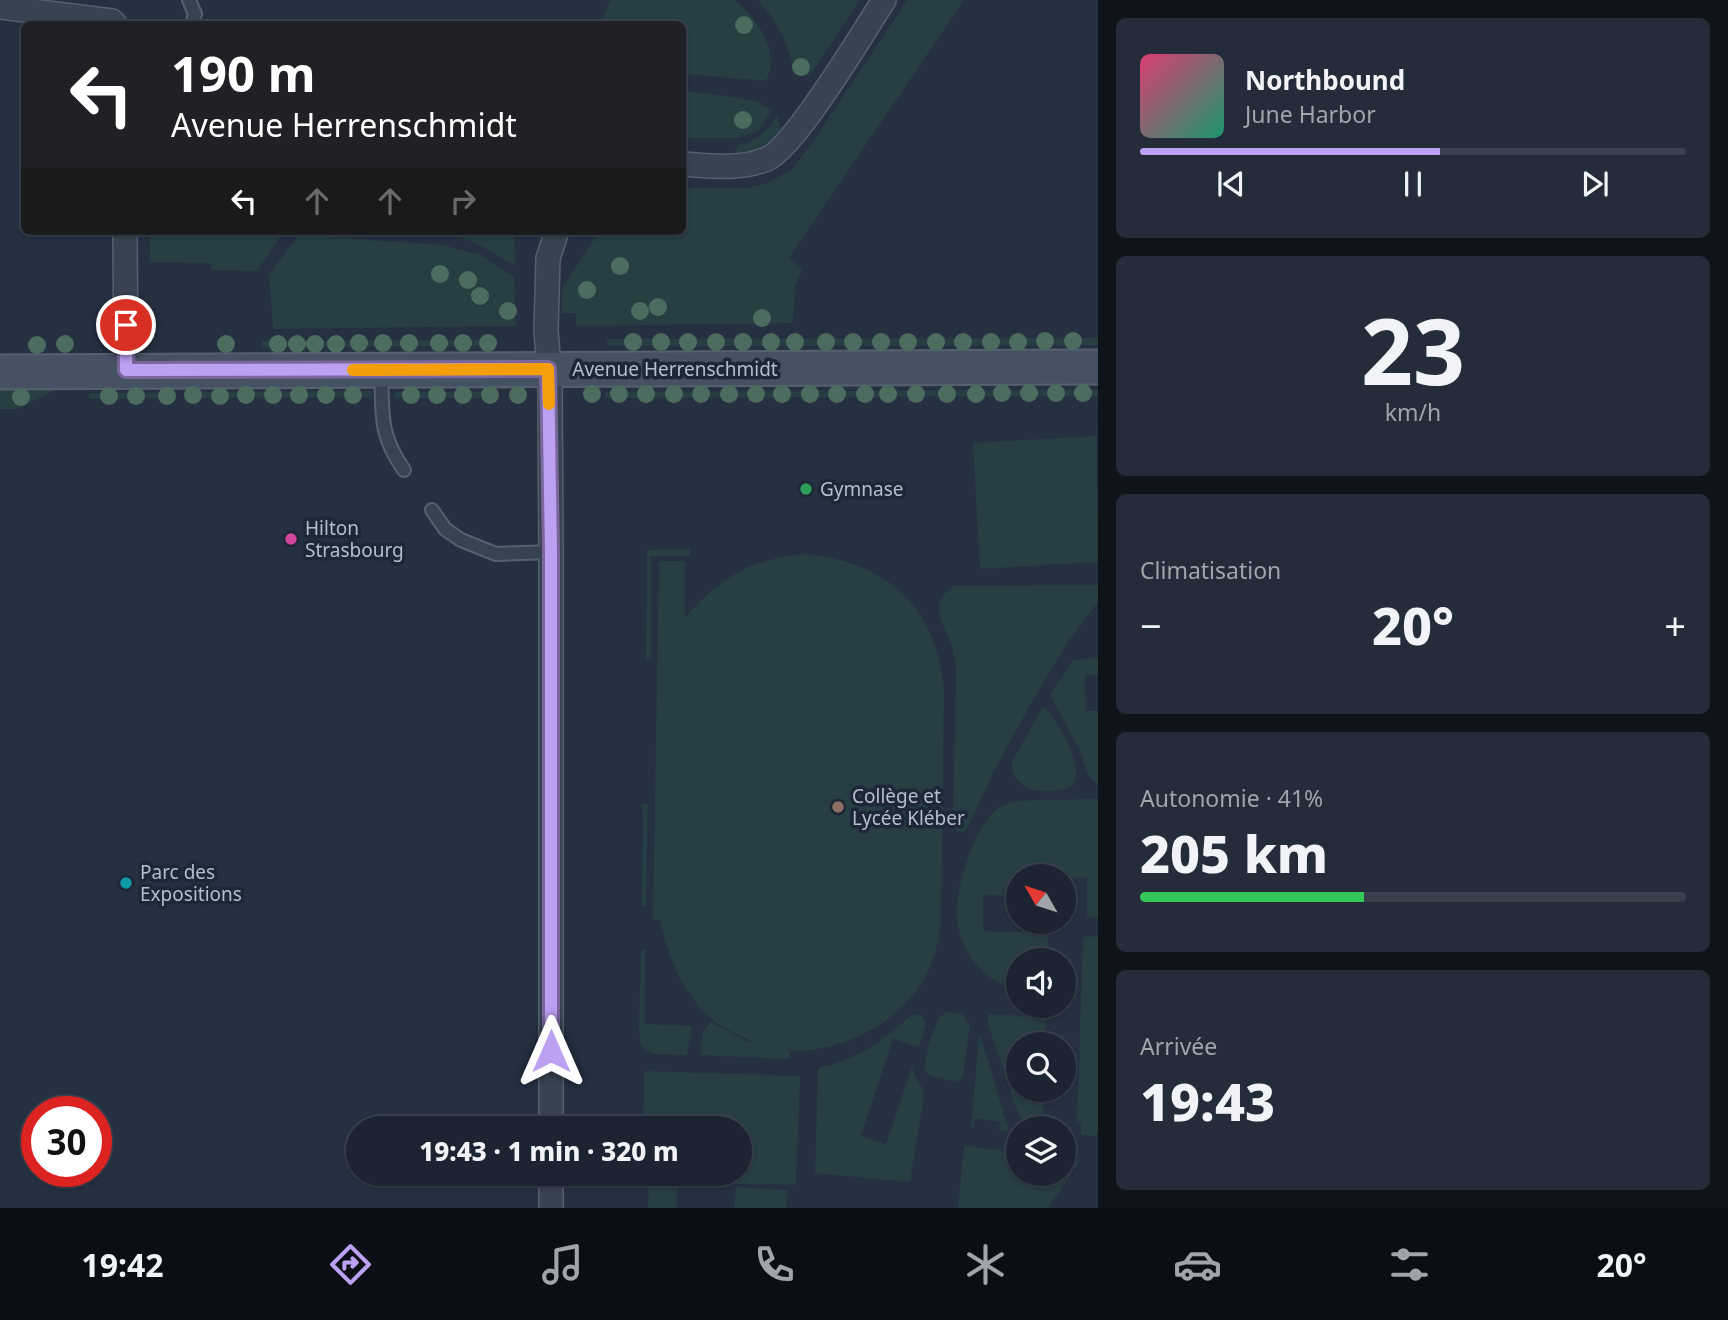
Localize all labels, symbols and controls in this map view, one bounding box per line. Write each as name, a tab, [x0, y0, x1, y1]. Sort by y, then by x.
text: 190 m	[171, 40, 316, 106]
icon: left	[56, 49, 147, 140]
text: Northbound	[1245, 62, 1405, 98]
text: June Harbor	[1245, 98, 1376, 130]
text: Avenue Herrenschmidt	[171, 103, 517, 146]
icon: previous	[1212, 165, 1250, 203]
icon: pause	[1394, 165, 1432, 203]
icon: next	[1576, 165, 1614, 203]
icon: left	[225, 182, 263, 220]
icon: ahead	[298, 182, 336, 220]
icon: ahead	[371, 182, 409, 220]
icon: right	[444, 182, 482, 220]
text: 23	[1361, 288, 1465, 412]
pin	[96, 295, 156, 355]
icon: arrive	[107, 306, 145, 344]
street label: Avenue Herrenschmidt	[572, 356, 778, 382]
text: km/h	[1385, 396, 1441, 428]
place label: Gymnase	[820, 476, 904, 502]
marker: Gymnase	[798, 481, 814, 497]
place label: Hilton Strasbourg	[305, 515, 404, 563]
marker: Hilton Strasbourg	[283, 531, 299, 547]
text: Climatisation	[1140, 554, 1281, 586]
text: 20°	[1372, 589, 1454, 660]
text: −	[1140, 599, 1162, 651]
text: +	[1664, 599, 1686, 651]
text: Autonomie · 41%	[1140, 782, 1323, 814]
place label: Collège et Lycée Kléber	[852, 783, 965, 831]
marker: Collège et Lycée Kléber	[830, 799, 846, 815]
text: 205 km	[1140, 817, 1328, 888]
place label: Parc des Expositions	[140, 859, 242, 907]
north arrow	[1006, 864, 1076, 934]
map controls	[1006, 864, 1076, 1186]
marker: Parc des Expositions	[118, 875, 134, 891]
button: sound	[1006, 948, 1076, 1018]
position arrow	[514, 1014, 588, 1088]
text: Arrivée	[1140, 1030, 1217, 1062]
button: search	[1006, 1032, 1076, 1102]
text: 19:43	[1140, 1065, 1275, 1136]
speed limit sign: 30	[21, 1096, 112, 1187]
button: layers	[1006, 1116, 1076, 1186]
text: 19:43 · 1 min · 320 m	[419, 1133, 679, 1169]
icon: directions	[326, 1240, 375, 1289]
icon: music	[538, 1240, 587, 1289]
icon: phone	[750, 1240, 799, 1289]
icon: climate	[961, 1240, 1010, 1289]
icon: car	[1173, 1240, 1222, 1289]
icon: filters	[1385, 1240, 1434, 1289]
text: 19:42	[81, 1243, 164, 1286]
text: 20°	[1596, 1243, 1647, 1286]

